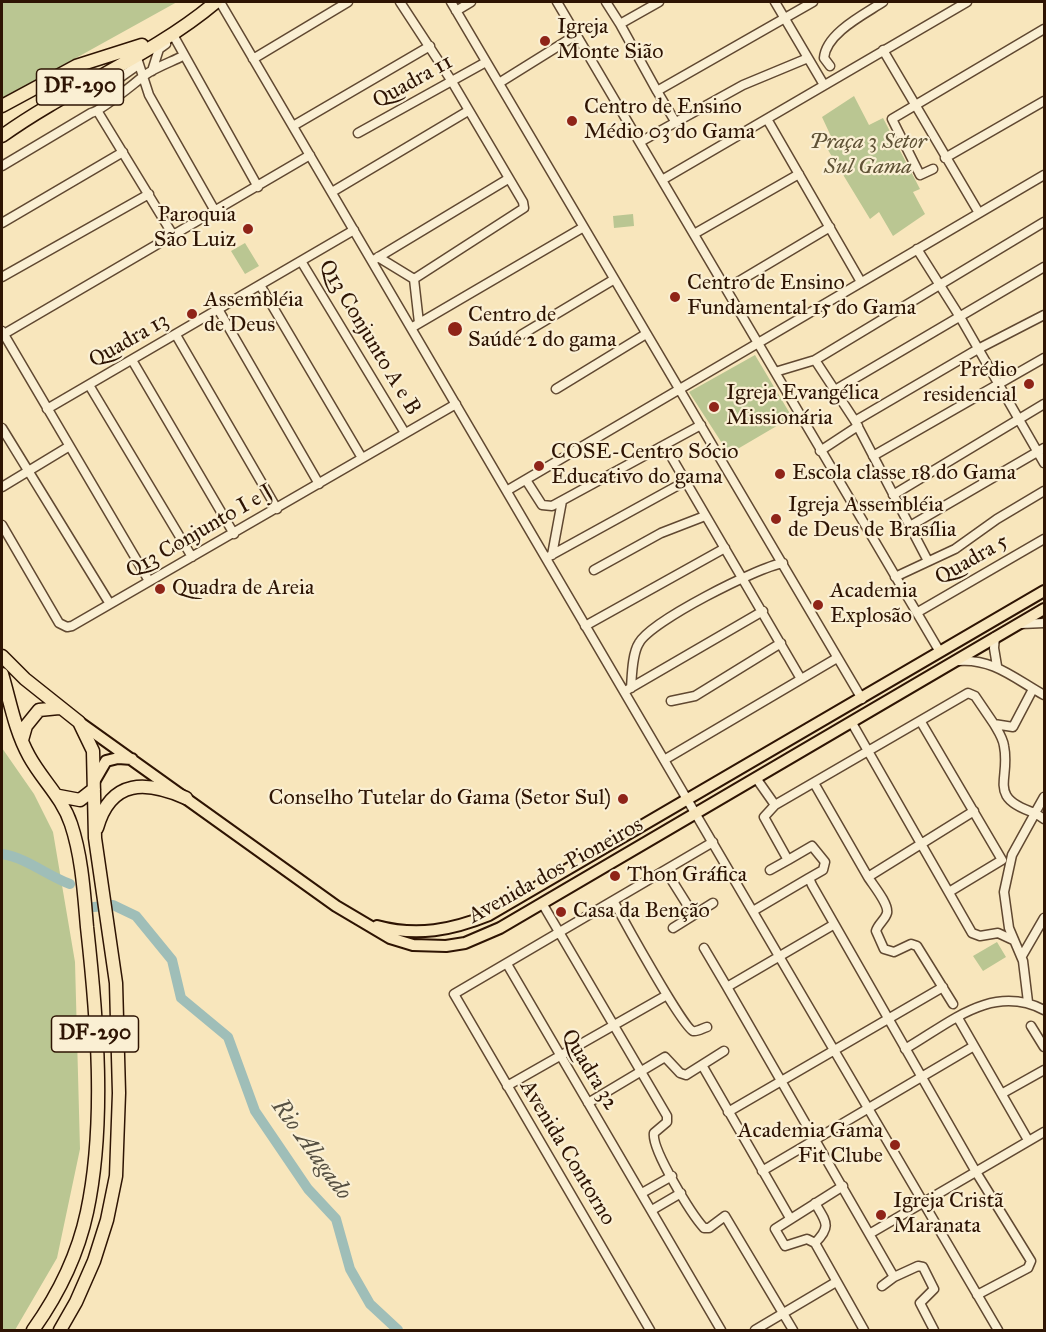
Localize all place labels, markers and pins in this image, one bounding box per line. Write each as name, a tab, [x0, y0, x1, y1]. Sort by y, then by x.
place label: Igreja Monte Sião	[557, 15, 663, 66]
marker: Igreja Monte Sião	[538, 34, 552, 48]
place label: Centro de Ensino Médio 03 do Gama	[584, 95, 755, 146]
marker: Centro de Ensino Médio 03 do Gama	[565, 114, 579, 128]
place label: Paroquia São Luiz	[154, 203, 236, 254]
marker: Paroquia São Luiz	[241, 222, 255, 236]
place label: Centro de Ensino Fundamental 15 do Gama	[687, 271, 916, 322]
place label: Assembléia de Deus	[204, 288, 303, 340]
marker: Centro de Ensino Fundamental 15 do Gama	[668, 290, 682, 304]
place label: Centro de Saúde 2 do gama	[468, 303, 617, 354]
marker: Assembléia de Deus	[185, 307, 199, 321]
marker: Centro de Saúde 2 do gama	[446, 320, 464, 338]
place label: Prédio residencial	[923, 358, 1017, 410]
marker: Prédio residencial	[1022, 377, 1036, 391]
place label: Igreja Evangélica Missionária	[726, 381, 879, 433]
marker: Igreja Evangélica Missionária	[707, 400, 721, 414]
place label: COSE-Centro Sócio Educativo do gama	[551, 440, 738, 492]
marker: COSE-Centro Sócio Educativo do gama	[532, 459, 546, 473]
place label: Escola classe 18 do Gama	[792, 461, 1016, 487]
marker: Escola classe 18 do Gama	[773, 467, 787, 481]
place label: Igreja Assembléia de Deus de Brasília	[788, 493, 956, 544]
marker: Igreja Assembléia de Deus de Brasília	[769, 512, 783, 526]
place label: Quadra de Areia	[172, 576, 314, 602]
place label: Academia Explosão	[830, 579, 917, 630]
marker: Quadra de Areia	[153, 582, 167, 596]
marker: Academia Explosão	[811, 598, 825, 612]
place label: Conselho Tutelar do Gama (Setor Sul)	[269, 786, 611, 812]
marker: Conselho Tutelar do Gama (Setor Sul)	[616, 792, 630, 806]
place label: Thon Gráfica	[627, 863, 747, 889]
marker: Thon Gráfica	[608, 869, 622, 883]
place label: Casa da Benção	[573, 899, 710, 925]
marker: Casa da Benção	[554, 905, 568, 919]
place label: Academia Gama Fit Clube	[738, 1119, 883, 1170]
marker: Academia Gama Fit Clube	[888, 1138, 902, 1152]
place label: Igreja Cristã Maranata	[893, 1189, 1004, 1240]
marker: Igreja Cristã Maranata	[874, 1208, 888, 1222]

